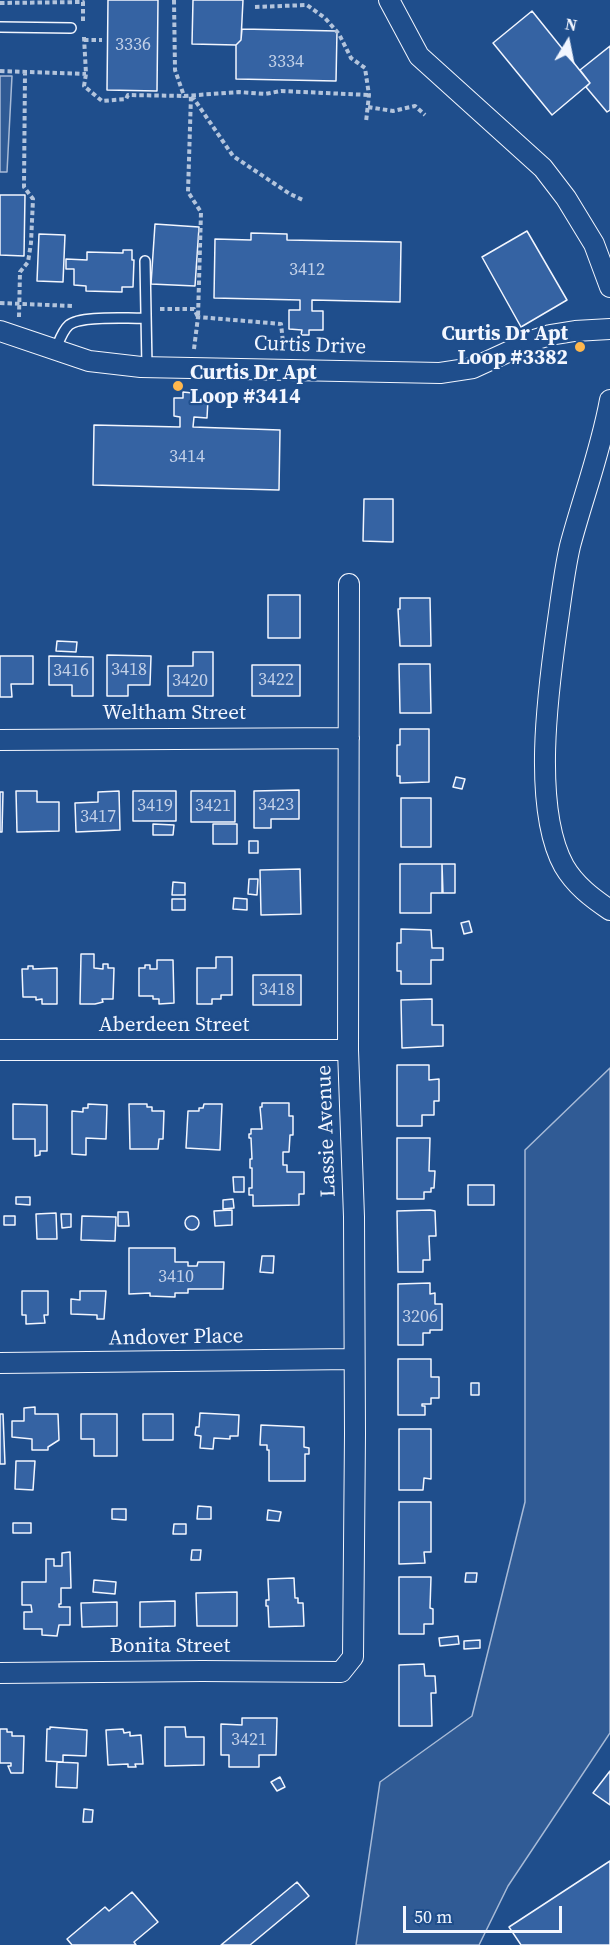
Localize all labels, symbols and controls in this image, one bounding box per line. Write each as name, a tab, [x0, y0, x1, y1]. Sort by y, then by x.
north arrow	[538, 12, 598, 72]
text: N	[563, 12, 579, 36]
house number: 3336	[115, 34, 151, 56]
house number: 3334	[268, 51, 304, 73]
house number: 3412	[289, 259, 325, 281]
place label: Curtis Dr Apt Loop #3382	[442, 322, 568, 372]
street label: Curtis Drive	[253, 331, 367, 361]
marker: Curtis Dr Apt Loop #3382	[573, 340, 587, 354]
place label: Curtis Dr Apt Loop #3414	[190, 361, 316, 411]
marker: Curtis Dr Apt Loop #3414	[171, 379, 185, 393]
house number: 3414	[169, 446, 205, 468]
house number: 3418	[111, 659, 147, 681]
house number: 3416	[53, 660, 89, 682]
house number: 3422	[258, 669, 294, 691]
house number: 3420	[172, 670, 208, 692]
street label: Weltham Street	[102, 701, 246, 727]
house number: 3423	[258, 794, 294, 816]
house number: 3419	[137, 795, 173, 817]
house number: 3421	[195, 795, 231, 817]
house number: 3417	[80, 806, 116, 828]
house number: 3418	[259, 979, 295, 1001]
street label: Aberdeen Street	[99, 1013, 249, 1039]
street label: Lassie Avenue	[312, 1064, 342, 1198]
house number: 3410	[158, 1266, 194, 1288]
house number: 3206	[402, 1306, 438, 1328]
street label: Andover Place	[108, 1324, 244, 1352]
street label: Bonita Street	[110, 1634, 230, 1660]
house number: 3421	[231, 1729, 267, 1751]
scale bar	[406, 1894, 565, 1932]
text: 50 m	[414, 1904, 452, 1929]

